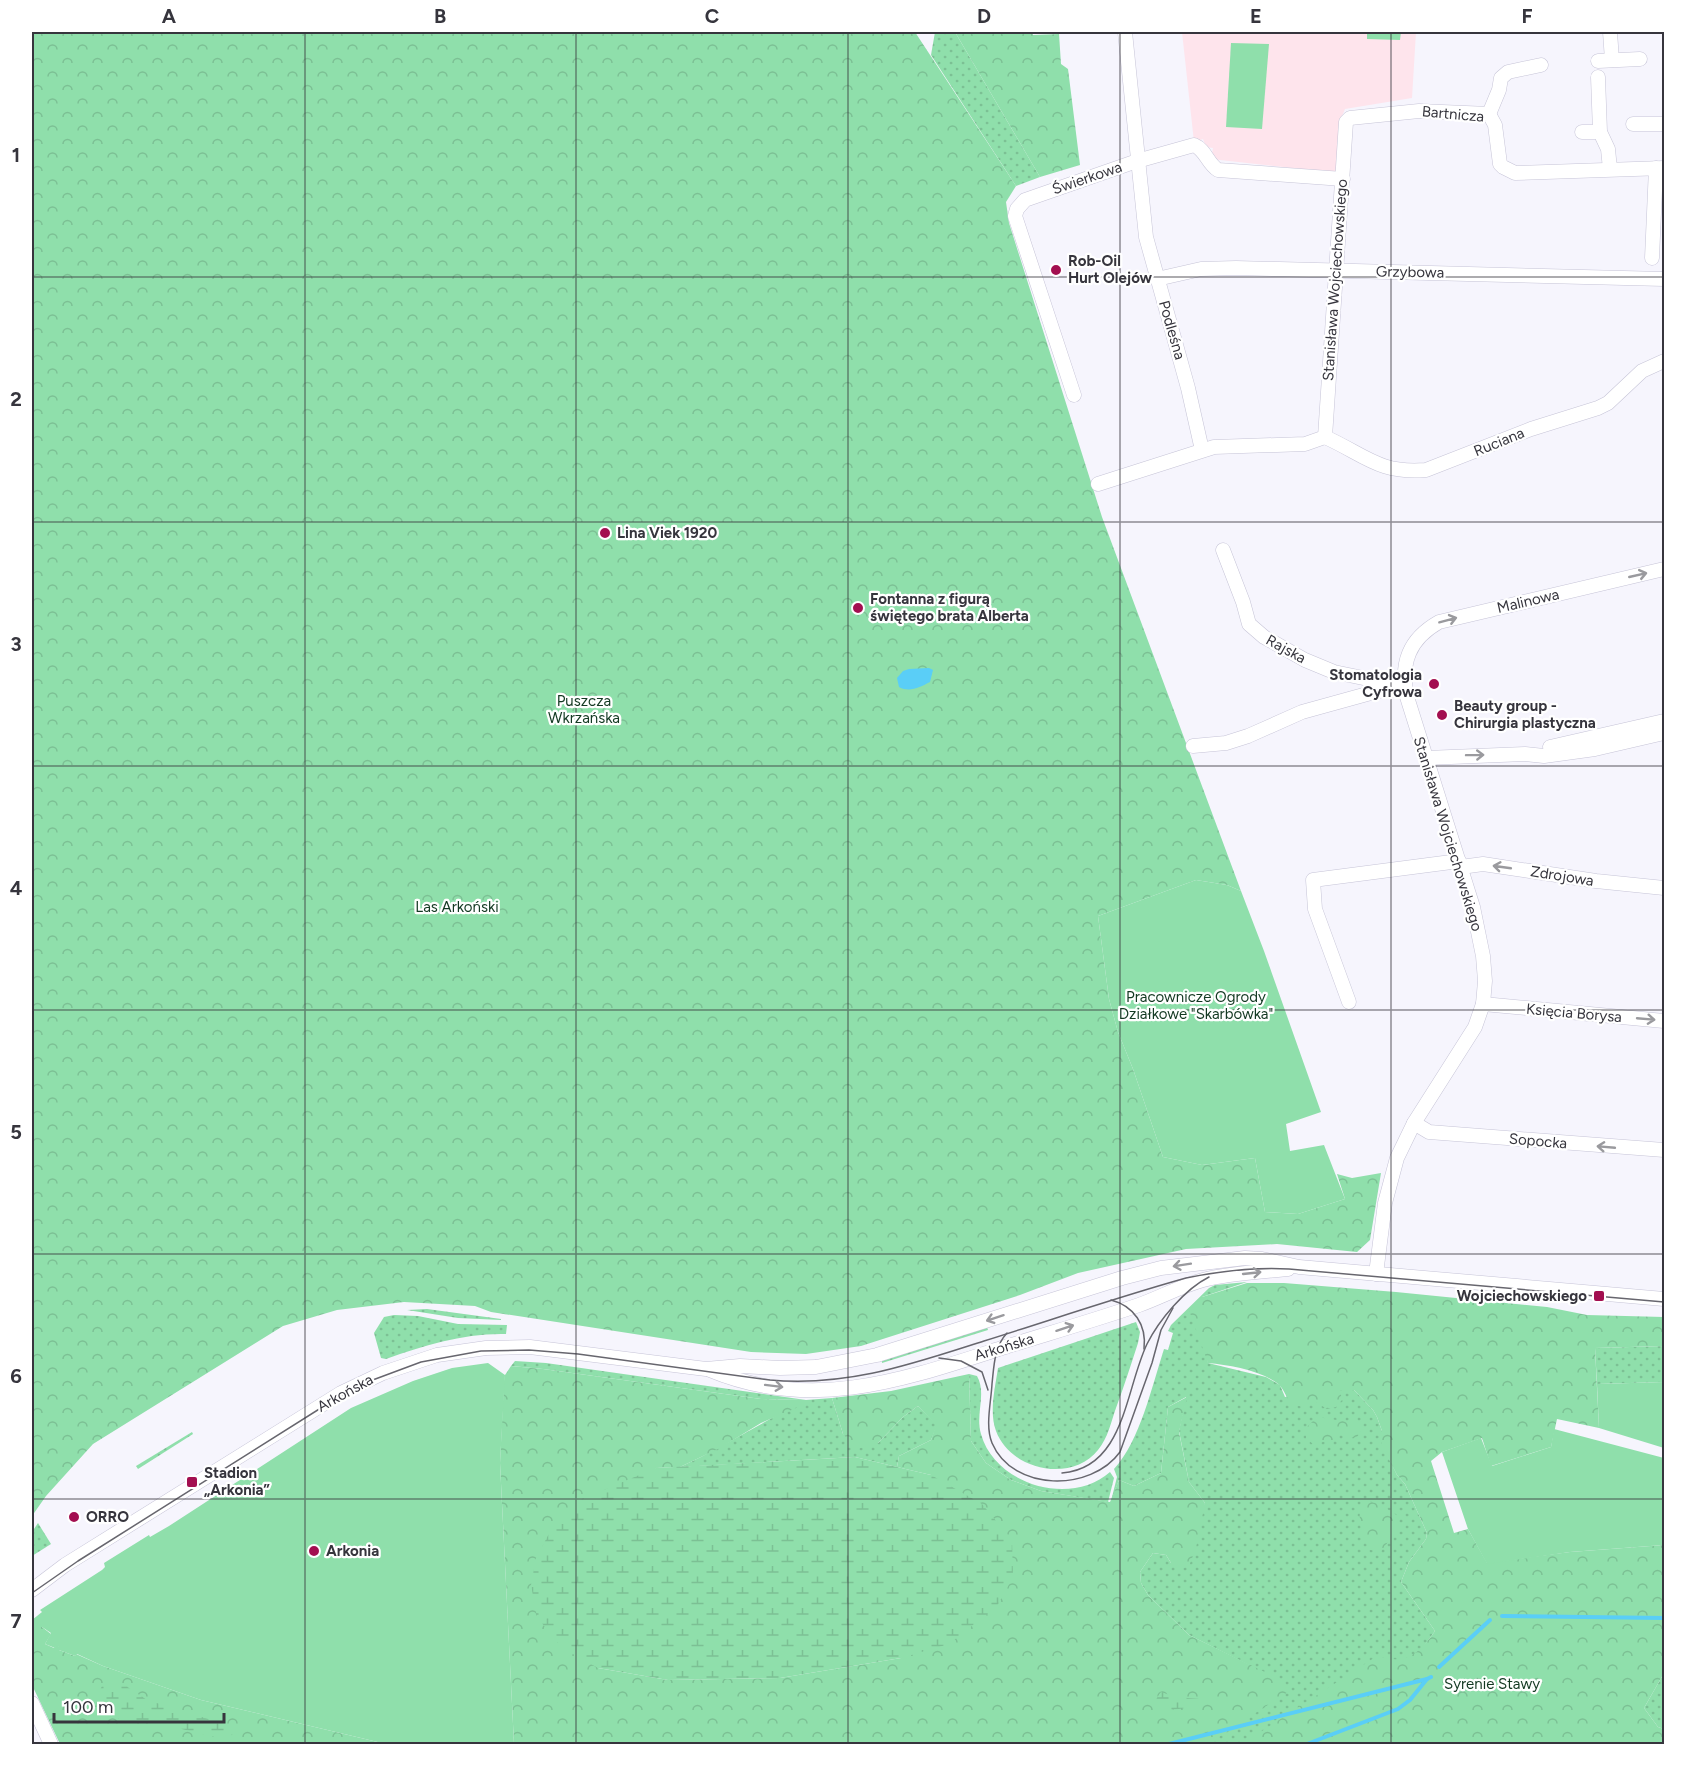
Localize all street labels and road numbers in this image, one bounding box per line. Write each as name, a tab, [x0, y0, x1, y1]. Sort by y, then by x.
street label: Bartnicza	[1421, 102, 1485, 126]
street label: Świerkowa	[1050, 158, 1124, 198]
street label: Stanisława Wojciechowskiego	[1319, 178, 1351, 382]
street label: Grzybowa	[1376, 262, 1444, 282]
street label: Podleśna	[1155, 298, 1189, 362]
street label: Ruciana	[1471, 424, 1527, 460]
street label: Malinowa	[1495, 585, 1561, 617]
street label: Rajska	[1263, 631, 1309, 667]
street label: Stanisława Wojciechowskiego	[1410, 735, 1486, 934]
street label: Zdrojowa	[1529, 862, 1595, 890]
street label: Księcia Borysa	[1525, 1000, 1623, 1026]
street label: Sopocka	[1508, 1129, 1568, 1153]
street label: Arkońska	[972, 1329, 1036, 1365]
street label: Arkońska	[314, 1370, 376, 1416]

